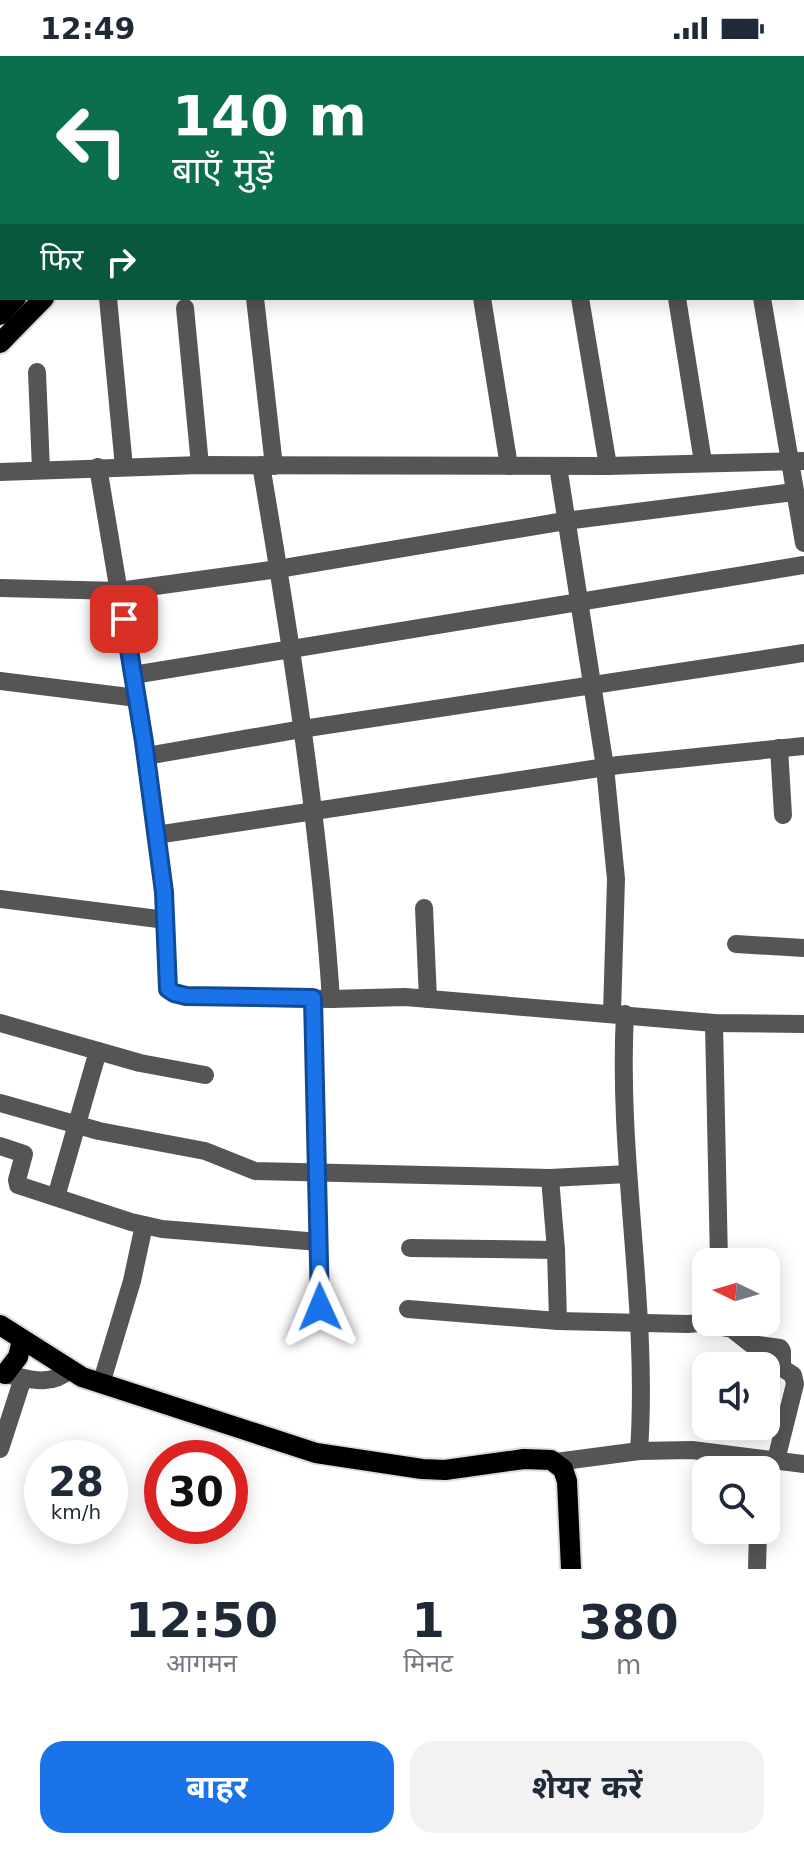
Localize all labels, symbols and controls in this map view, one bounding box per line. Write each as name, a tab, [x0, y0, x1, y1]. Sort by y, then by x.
text: 12:49	[40, 11, 136, 46]
text: 140 m	[172, 83, 367, 148]
icon: left	[40, 88, 144, 192]
text: बाएँ मुड़ें	[172, 150, 274, 191]
icon: right	[99, 240, 143, 284]
text: फिर	[40, 242, 83, 277]
pin	[90, 585, 158, 653]
icon: arrive	[102, 597, 146, 641]
north arrow	[692, 1248, 780, 1336]
map controls	[692, 1248, 780, 1544]
position arrow	[278, 1265, 362, 1349]
button: sound	[692, 1352, 780, 1440]
speed limit sign: 30	[144, 1440, 248, 1544]
button: search	[692, 1456, 780, 1544]
text: 28	[48, 1459, 104, 1505]
text: km/h	[51, 1500, 101, 1524]
text: 12:50	[125, 1592, 278, 1648]
text: 1	[412, 1592, 445, 1648]
text: 380	[578, 1594, 679, 1650]
text: आगमन	[166, 1648, 237, 1678]
text: मिनट	[403, 1648, 453, 1678]
text: m	[616, 1650, 641, 1680]
button: बाहर	[40, 1741, 394, 1833]
button: शेयर करें	[410, 1741, 764, 1833]

